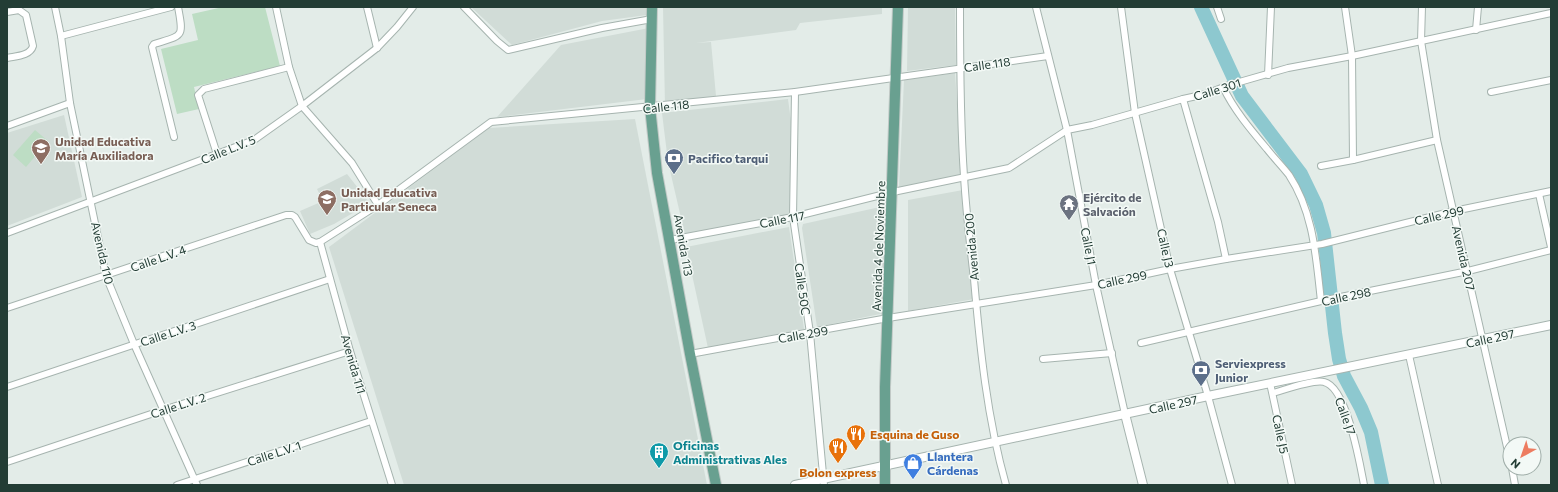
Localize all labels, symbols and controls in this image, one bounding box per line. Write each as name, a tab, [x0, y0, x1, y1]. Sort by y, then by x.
street label: Calle 118	[963, 54, 1011, 74]
street label: Calle 301	[1192, 75, 1242, 103]
street label: Calle 118	[642, 97, 690, 115]
street label: Calle L.V. 5	[199, 132, 257, 166]
place label: Unidad Educativa María Auxiliadora	[55, 134, 153, 162]
school or university icon: Unidad Educativa María Auxiliadora	[30, 137, 52, 165]
bank icon: Pacifico tarqui	[663, 147, 685, 175]
place label: Pacifico tarqui	[688, 151, 768, 165]
street label: Avenida 4 de Noviembre	[869, 180, 887, 312]
place label: Unidad Educativa Particular Seneca	[341, 185, 437, 213]
school or university icon: Unidad Educativa Particular Seneca	[316, 188, 338, 216]
place label: Ejército de Salvación	[1083, 190, 1142, 218]
temple icon: Ejército de Salvación	[1058, 193, 1080, 221]
street label: Calle 299	[1413, 203, 1465, 227]
street label: Calle 117	[758, 208, 806, 230]
street label: Avenida 200	[961, 212, 981, 281]
street label: Avenida 113	[672, 213, 696, 277]
street label: Avenida 110	[89, 220, 117, 286]
street label: Avenida 207	[1450, 224, 1478, 292]
street label: Calle J1	[1078, 226, 1099, 266]
street label: Calle J3	[1154, 227, 1177, 269]
street label: Calle L.V. 4	[128, 242, 188, 274]
street label: Calle 50C	[792, 262, 814, 316]
street label: Calle 299	[1096, 267, 1148, 291]
street label: Calle 298	[1320, 284, 1372, 308]
street label: Calle L.V. 3	[138, 317, 198, 349]
street label: Calle 299	[777, 323, 829, 345]
street label: Calle 297	[1464, 326, 1516, 350]
street label: Avenida 111	[339, 333, 369, 395]
place label: Serviexpress Junior	[1215, 356, 1286, 385]
bank icon: Serviexpress Junior	[1190, 359, 1212, 387]
street label: Calle L.V. 2	[148, 389, 208, 421]
street label: Calle 297	[1147, 392, 1199, 416]
street label: Calle J7	[1332, 395, 1359, 437]
street label: Calle J5	[1269, 413, 1292, 455]
restaurant icon: Esquina de Guso	[845, 423, 867, 451]
place label: Esquina de Guso	[870, 427, 959, 441]
restaurant icon: Bolon express	[827, 436, 849, 464]
north arrow	[1502, 436, 1542, 476]
street label: Calle L.V. 1	[245, 438, 303, 468]
place label: Oficinas Administrativas Ales	[673, 438, 787, 466]
building icon: Oficinas Administrativas Ales	[648, 441, 670, 469]
place label: Llantera Cárdenas	[927, 449, 979, 477]
shop icon: Llantera Cárdenas	[902, 452, 924, 480]
text: N	[1508, 456, 1523, 472]
place label: Bolon express	[799, 465, 877, 479]

